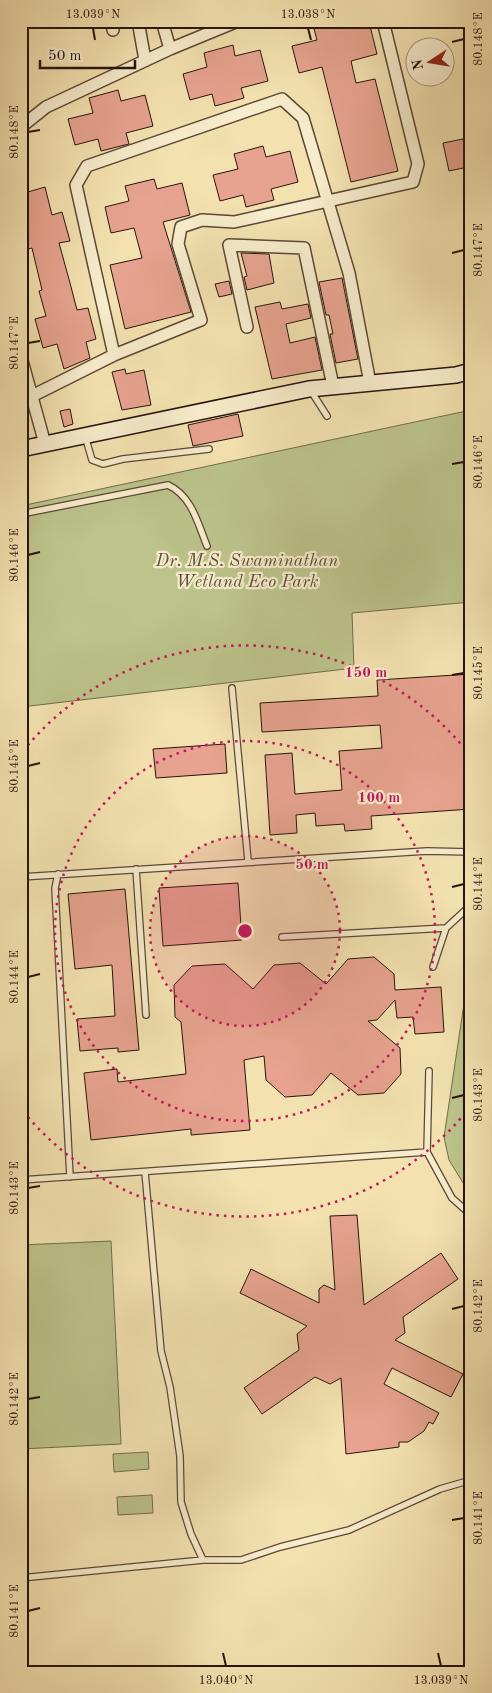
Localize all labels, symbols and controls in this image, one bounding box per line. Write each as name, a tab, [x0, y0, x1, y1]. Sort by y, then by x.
text: 13.039°N	[66, 9, 120, 21]
text: 13.038°N	[281, 9, 335, 21]
text: 80.148°E	[473, 12, 485, 66]
scale bar	[40, 38, 135, 70]
north arrow	[404, 38, 454, 88]
text: 50 m	[48, 49, 82, 64]
text: N	[410, 58, 426, 71]
text: 80.148°E	[9, 105, 21, 159]
text: 80.147°E	[473, 223, 485, 277]
text: 80.147°E	[9, 316, 21, 370]
text: 80.146°E	[473, 435, 485, 489]
text: 80.146°E	[9, 528, 21, 582]
park label: Dr. M.S. Swaminathan Wetland Eco Park	[155, 552, 338, 591]
text: 80.145°E	[472, 646, 485, 700]
text: 150 m	[345, 666, 387, 681]
text: 80.145°E	[8, 739, 21, 793]
text: 100 m	[358, 791, 400, 806]
text: 80.144°E	[473, 857, 485, 911]
text: 50 m	[295, 858, 329, 873]
centre of rings	[236, 922, 254, 940]
text: 80.144°E	[9, 950, 21, 1004]
text: 80.143°E	[473, 1068, 485, 1122]
text: 80.143°E	[9, 1161, 21, 1215]
text: 80.142°E	[473, 1279, 485, 1333]
text: 80.142°E	[9, 1372, 21, 1426]
text: 80.141°E	[473, 1491, 485, 1545]
text: 80.141°E	[9, 1584, 21, 1638]
text: 13.040°N	[199, 1675, 253, 1687]
text: 13.039°N	[414, 1675, 468, 1687]

